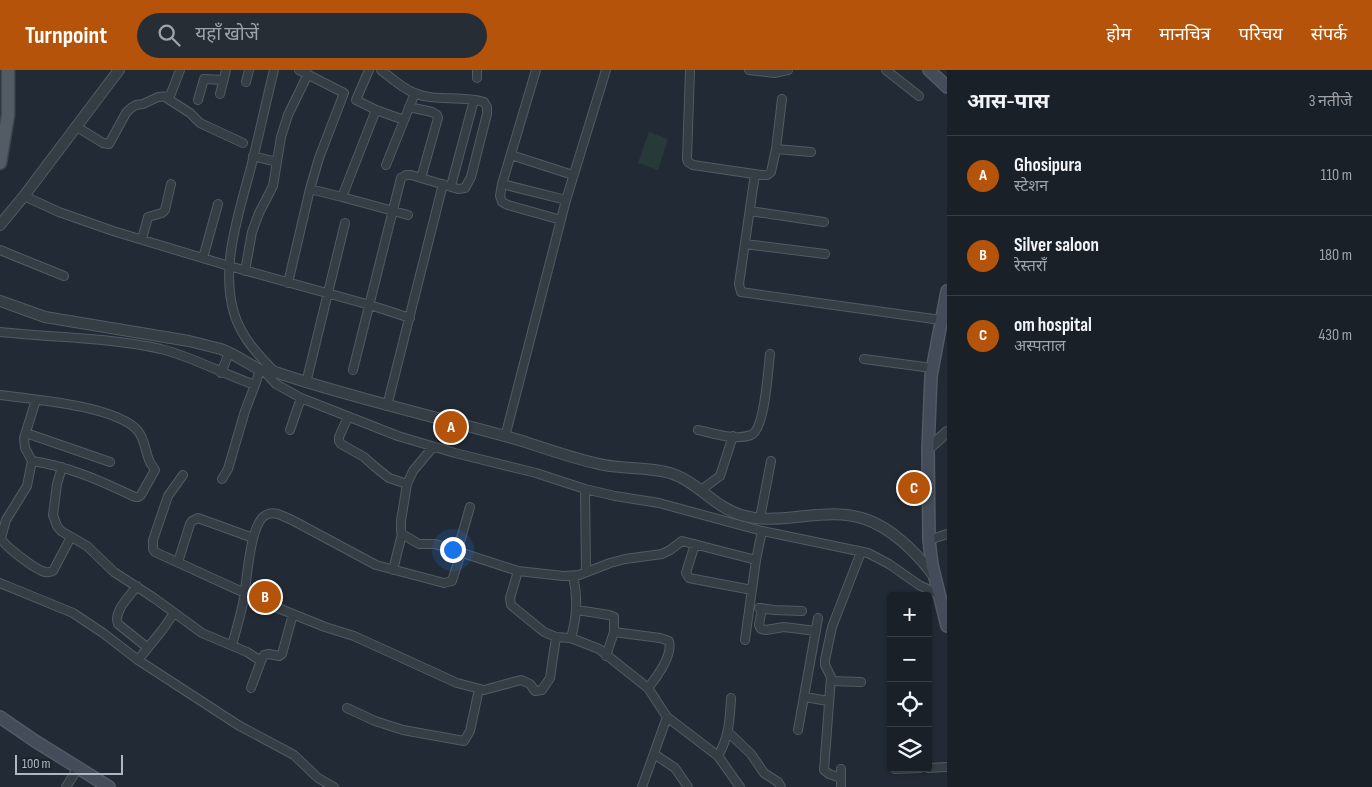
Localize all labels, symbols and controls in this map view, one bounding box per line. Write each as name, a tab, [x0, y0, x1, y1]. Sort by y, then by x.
search box	[137, 13, 487, 58]
text: Turnpoint	[25, 21, 107, 50]
icon: search	[155, 21, 183, 49]
text: यहाँ खोजें	[195, 23, 259, 46]
text: होम	[1106, 24, 1131, 45]
text: मानचित्र	[1159, 24, 1211, 45]
text: परिचय	[1239, 24, 1283, 45]
text: संपर्क	[1311, 24, 1347, 45]
text: आस-पास	[967, 89, 1049, 114]
text: 3 नतीजे	[1309, 92, 1352, 111]
text: Ghosipura	[1014, 154, 1082, 177]
text: A	[979, 166, 987, 185]
text: 110 m	[1321, 166, 1352, 185]
text: स्टेशन	[1014, 177, 1048, 196]
text: Silver saloon	[1014, 234, 1099, 257]
text: B	[979, 246, 987, 265]
text: 180 m	[1319, 246, 1352, 265]
text: रेस्तराँ	[1014, 257, 1047, 276]
text: om hospital	[1014, 314, 1092, 337]
text: C	[979, 326, 987, 345]
text: 430 m	[1319, 326, 1352, 345]
text: अस्पताल	[1014, 337, 1066, 356]
pin: A	[435, 408, 467, 446]
pin: C	[898, 469, 930, 507]
your location	[440, 537, 466, 563]
pin: B	[249, 578, 281, 616]
map controls	[887, 592, 932, 772]
button: +	[887, 592, 932, 637]
button: −	[887, 637, 932, 682]
button: locate	[887, 682, 932, 727]
button: layers	[887, 727, 932, 772]
scale bar	[15, 752, 122, 775]
text: 100 m	[22, 755, 51, 772]

